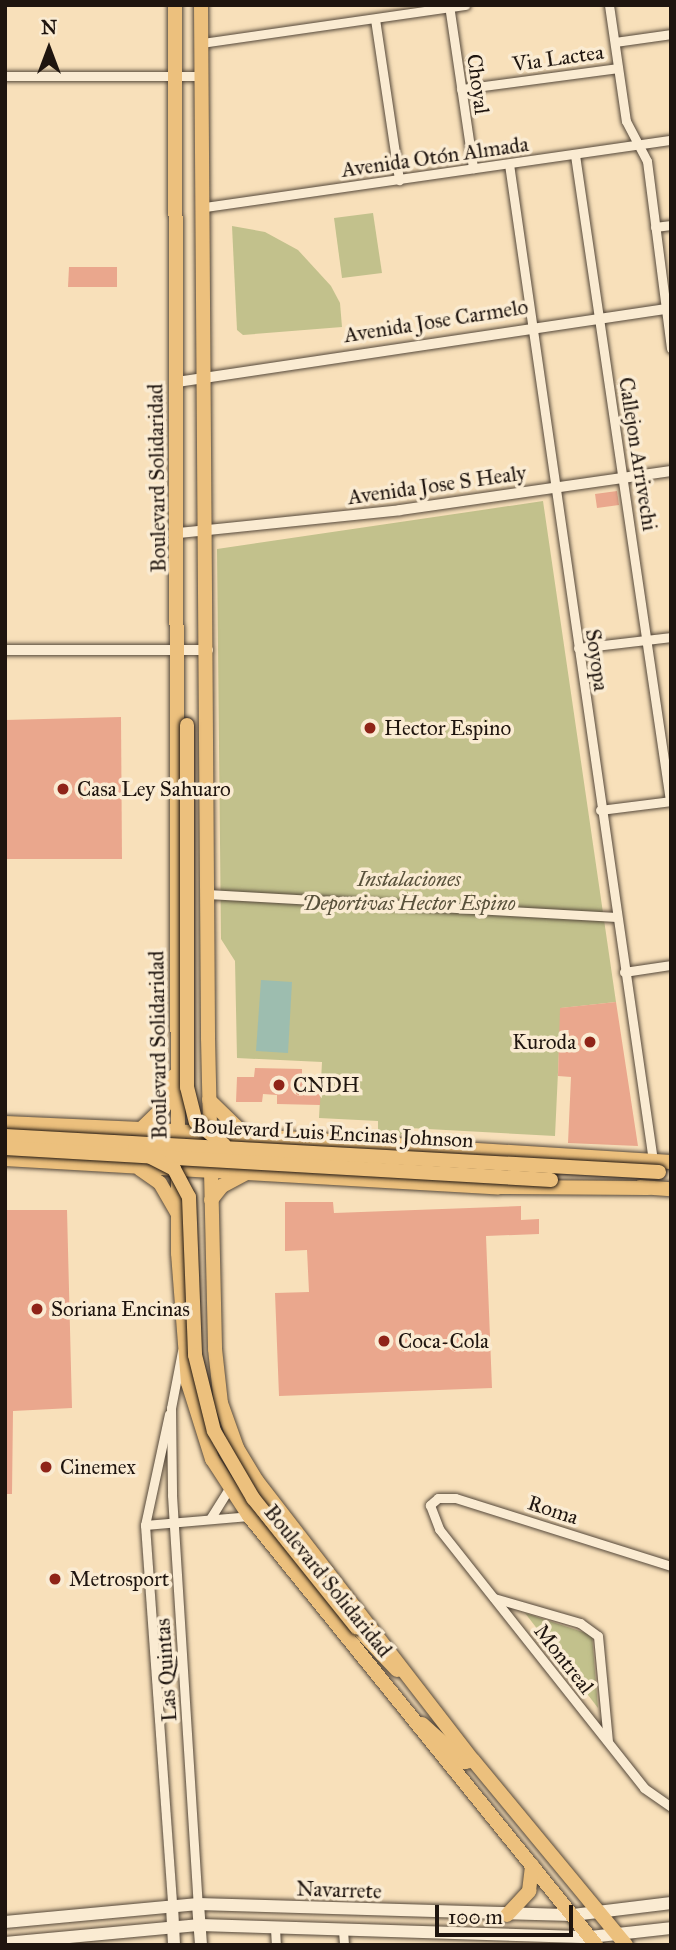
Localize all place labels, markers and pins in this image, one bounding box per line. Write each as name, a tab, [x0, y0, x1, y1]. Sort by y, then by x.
place label: Hector Espino	[384, 715, 511, 741]
marker: Hector Espino	[362, 720, 378, 736]
place label: Casa Ley Sahuaro	[77, 776, 231, 802]
marker: Casa Ley Sahuaro	[55, 781, 71, 797]
place label: Kuroda	[512, 1029, 576, 1055]
marker: Kuroda	[582, 1034, 598, 1050]
place label: CNDH	[293, 1072, 360, 1098]
marker: CNDH	[271, 1077, 287, 1093]
place label: Soriana Encinas	[51, 1296, 190, 1322]
marker: Soriana Encinas	[29, 1301, 45, 1317]
place label: Coca-Cola	[398, 1328, 489, 1354]
marker: Coca-Cola	[376, 1333, 392, 1349]
place label: Cinemex	[60, 1454, 136, 1480]
marker: Cinemex	[38, 1459, 54, 1475]
place label: Metrosport	[69, 1566, 169, 1592]
marker: Metrosport	[47, 1571, 63, 1587]

